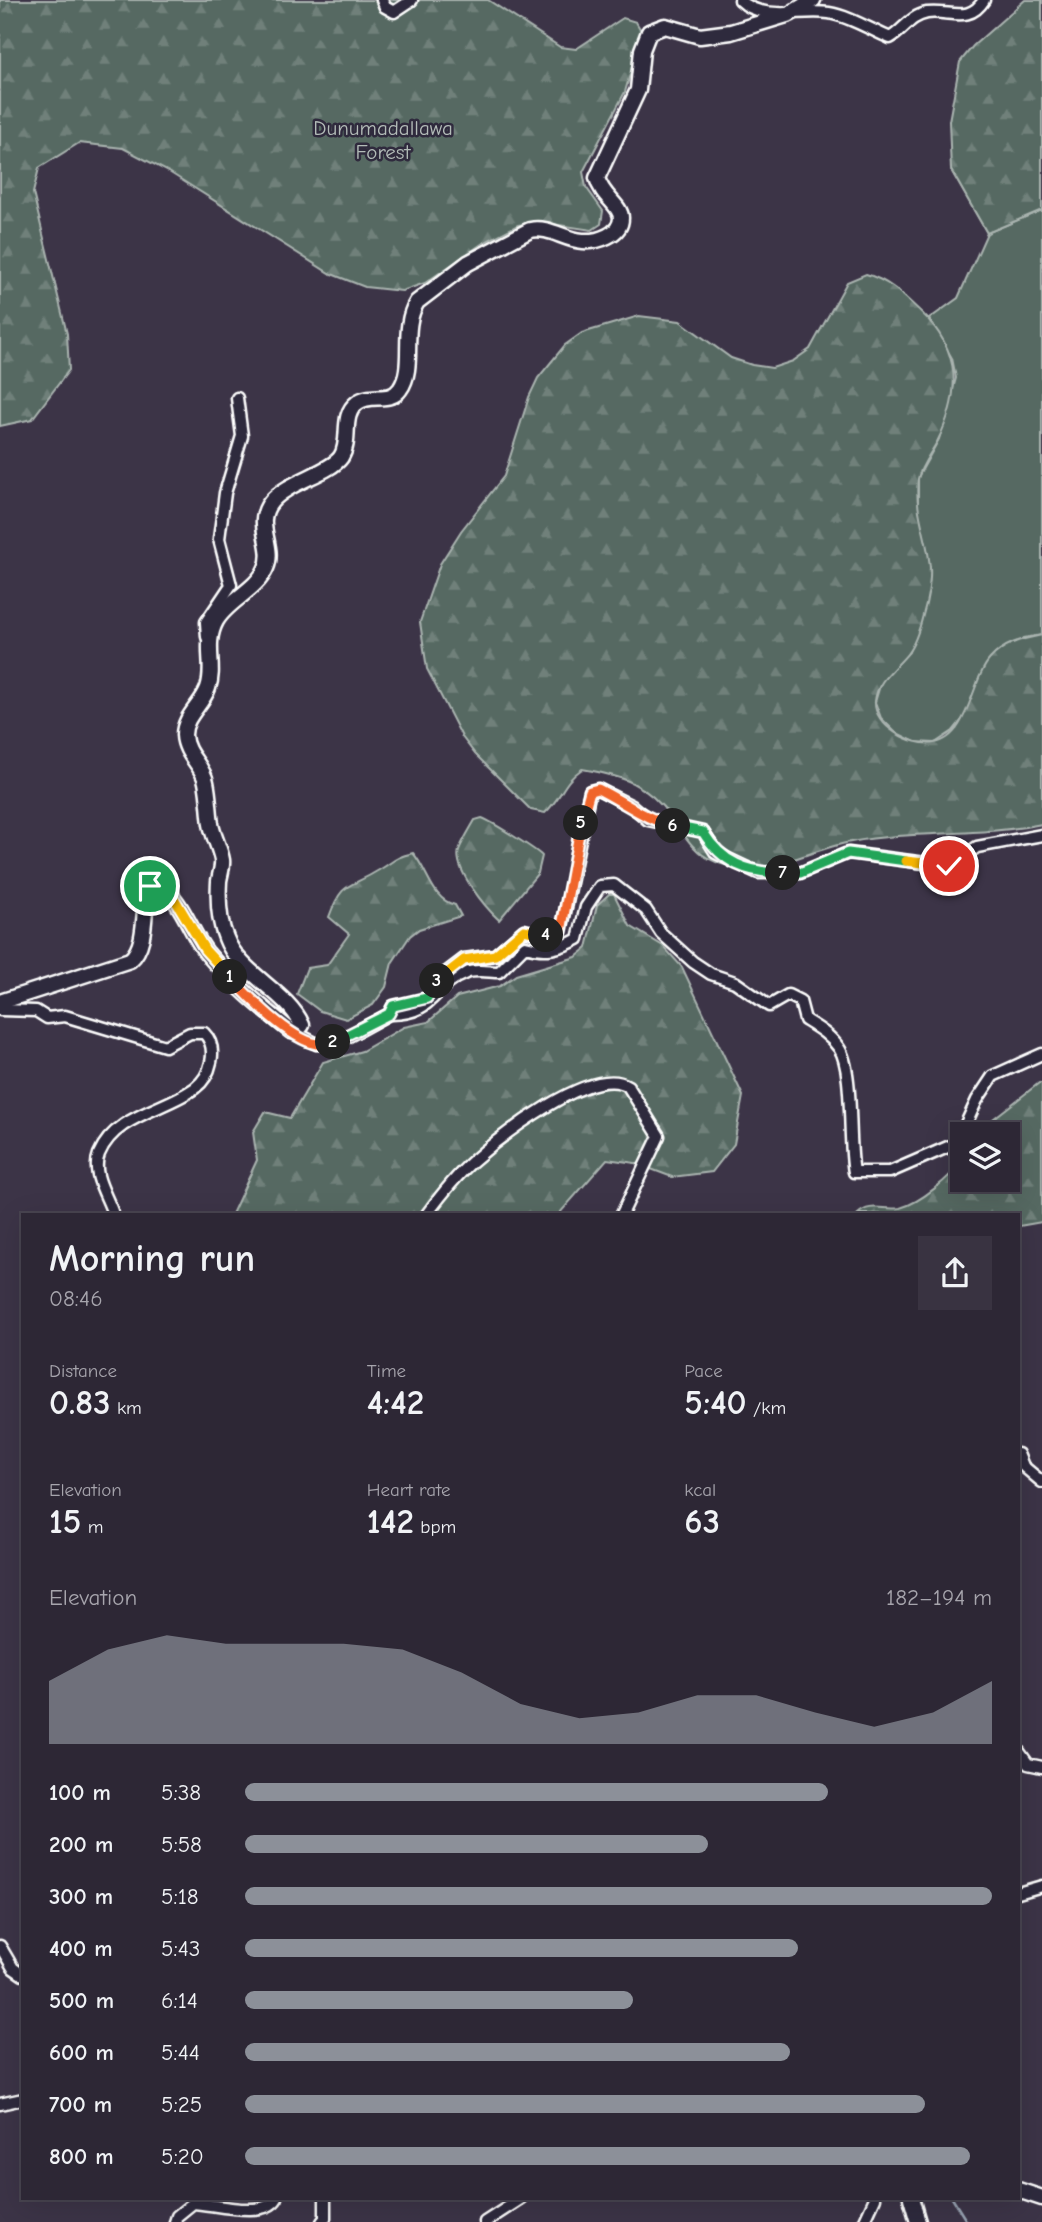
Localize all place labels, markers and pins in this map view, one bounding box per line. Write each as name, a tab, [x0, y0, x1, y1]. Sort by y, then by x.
pin: 5	[564, 806, 598, 840]
pin: 6	[656, 808, 690, 844]
pin	[919, 836, 979, 896]
pin	[120, 856, 180, 916]
pin: 7	[766, 856, 800, 890]
pin: 4	[528, 918, 564, 953]
pin: 1	[212, 960, 247, 995]
pin: 3	[420, 964, 454, 998]
pin: 2	[316, 1024, 350, 1060]

